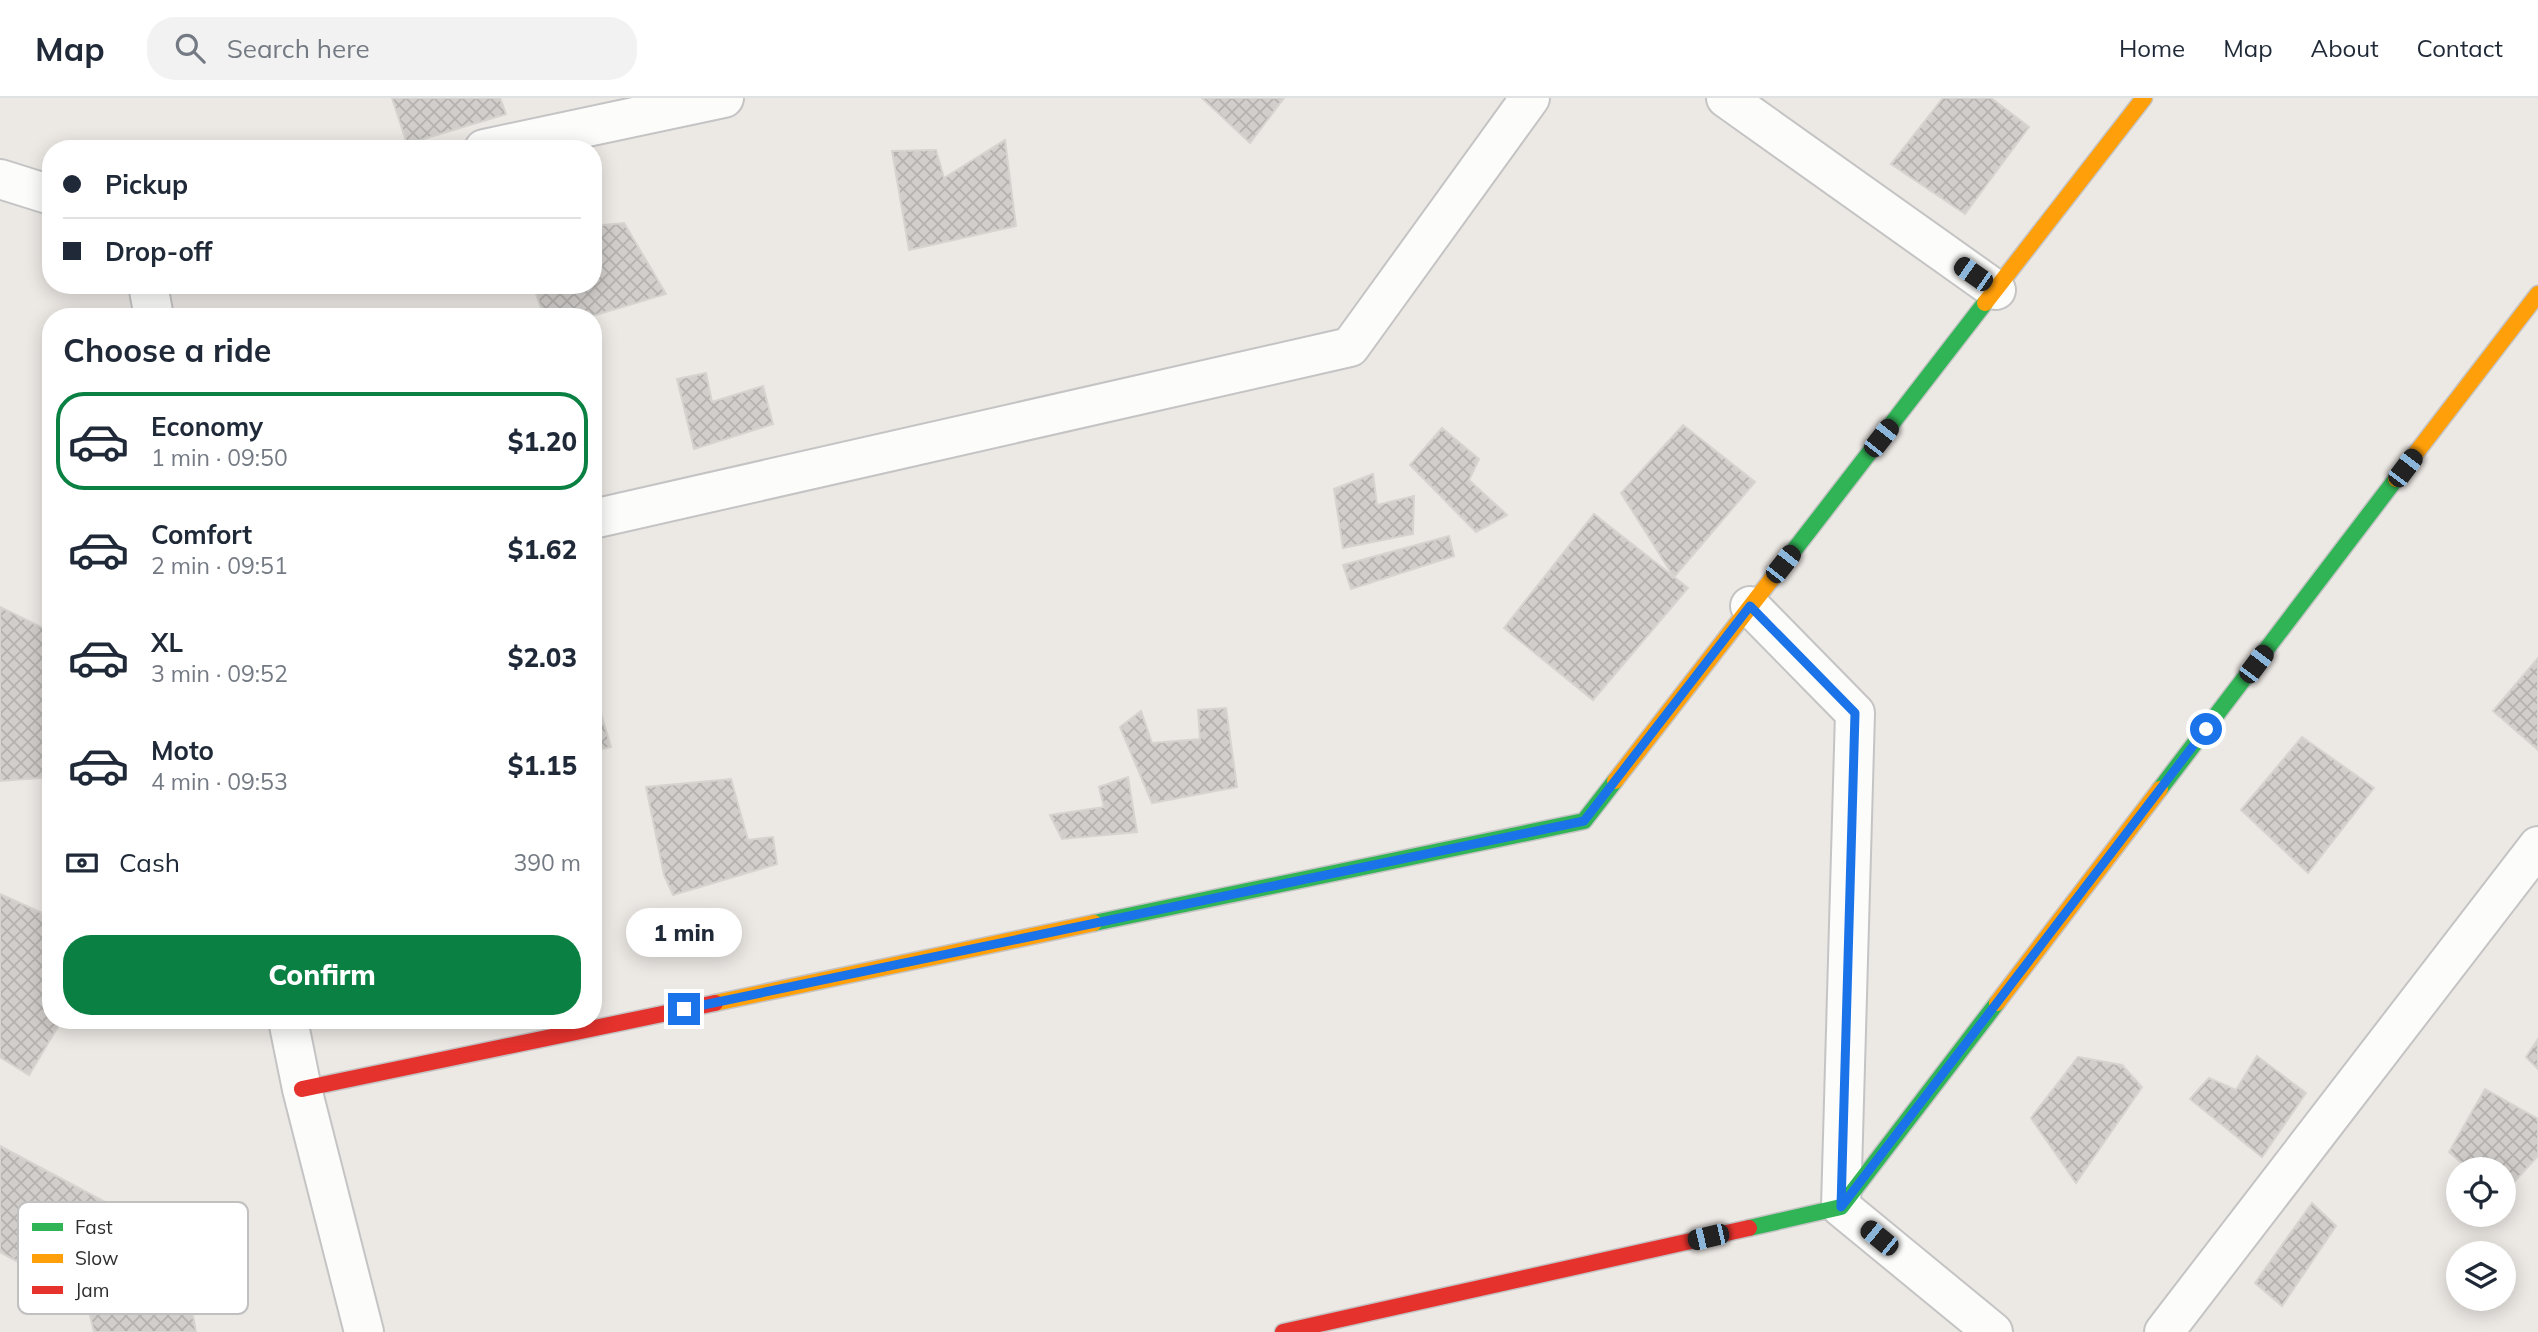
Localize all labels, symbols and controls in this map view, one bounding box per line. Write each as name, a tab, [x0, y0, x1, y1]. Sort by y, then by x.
search box	[147, 17, 637, 80]
text: Map	[35, 28, 105, 69]
icon: search	[171, 29, 209, 67]
text: Search here	[227, 32, 370, 65]
text: Home	[2119, 33, 2185, 63]
text: Map	[2223, 33, 2273, 63]
text: About	[2311, 33, 2379, 63]
text: Contact	[2417, 33, 2503, 63]
text: Pickup	[105, 168, 188, 201]
text: Drop-off	[105, 235, 212, 268]
car	[1950, 253, 1997, 295]
text: Choose a ride	[63, 330, 271, 370]
icon: car	[67, 410, 130, 473]
text: Economy	[151, 410, 263, 443]
car	[1860, 415, 1903, 461]
text: $1.20	[508, 425, 577, 458]
text: 1 min · 09:50	[151, 443, 288, 472]
car	[2384, 445, 2427, 491]
icon: car	[67, 518, 130, 581]
text: Comfort	[151, 518, 252, 551]
text: $1.62	[508, 533, 577, 566]
car	[1762, 541, 1805, 587]
text: 2 min · 09:51	[151, 551, 288, 580]
icon: car	[67, 626, 130, 689]
text: XL	[151, 626, 183, 659]
text: $2.03	[508, 641, 577, 674]
car	[2235, 641, 2278, 687]
text: 3 min · 09:52	[151, 659, 288, 688]
route start	[2190, 713, 2222, 745]
icon: car	[67, 734, 130, 797]
text: Moto	[151, 734, 214, 767]
text: $1.15	[508, 749, 577, 782]
text: 4 min · 09:53	[151, 767, 288, 796]
icon: cash	[63, 844, 101, 882]
text: Cash	[119, 846, 180, 879]
text: 390 m	[513, 848, 581, 877]
callout: 1 min	[626, 908, 742, 956]
text: 1 min	[653, 918, 715, 947]
button: Confirm	[63, 935, 581, 1015]
route end	[668, 993, 700, 1025]
map controls	[2446, 1157, 2516, 1311]
button: locate	[2446, 1157, 2516, 1227]
legend	[18, 1202, 248, 1314]
text: Fast	[75, 1215, 113, 1239]
car	[1857, 1217, 1902, 1259]
car	[1686, 1222, 1731, 1252]
button: layers	[2446, 1241, 2516, 1311]
text: Slow	[75, 1246, 119, 1270]
text: Jam	[75, 1278, 109, 1302]

